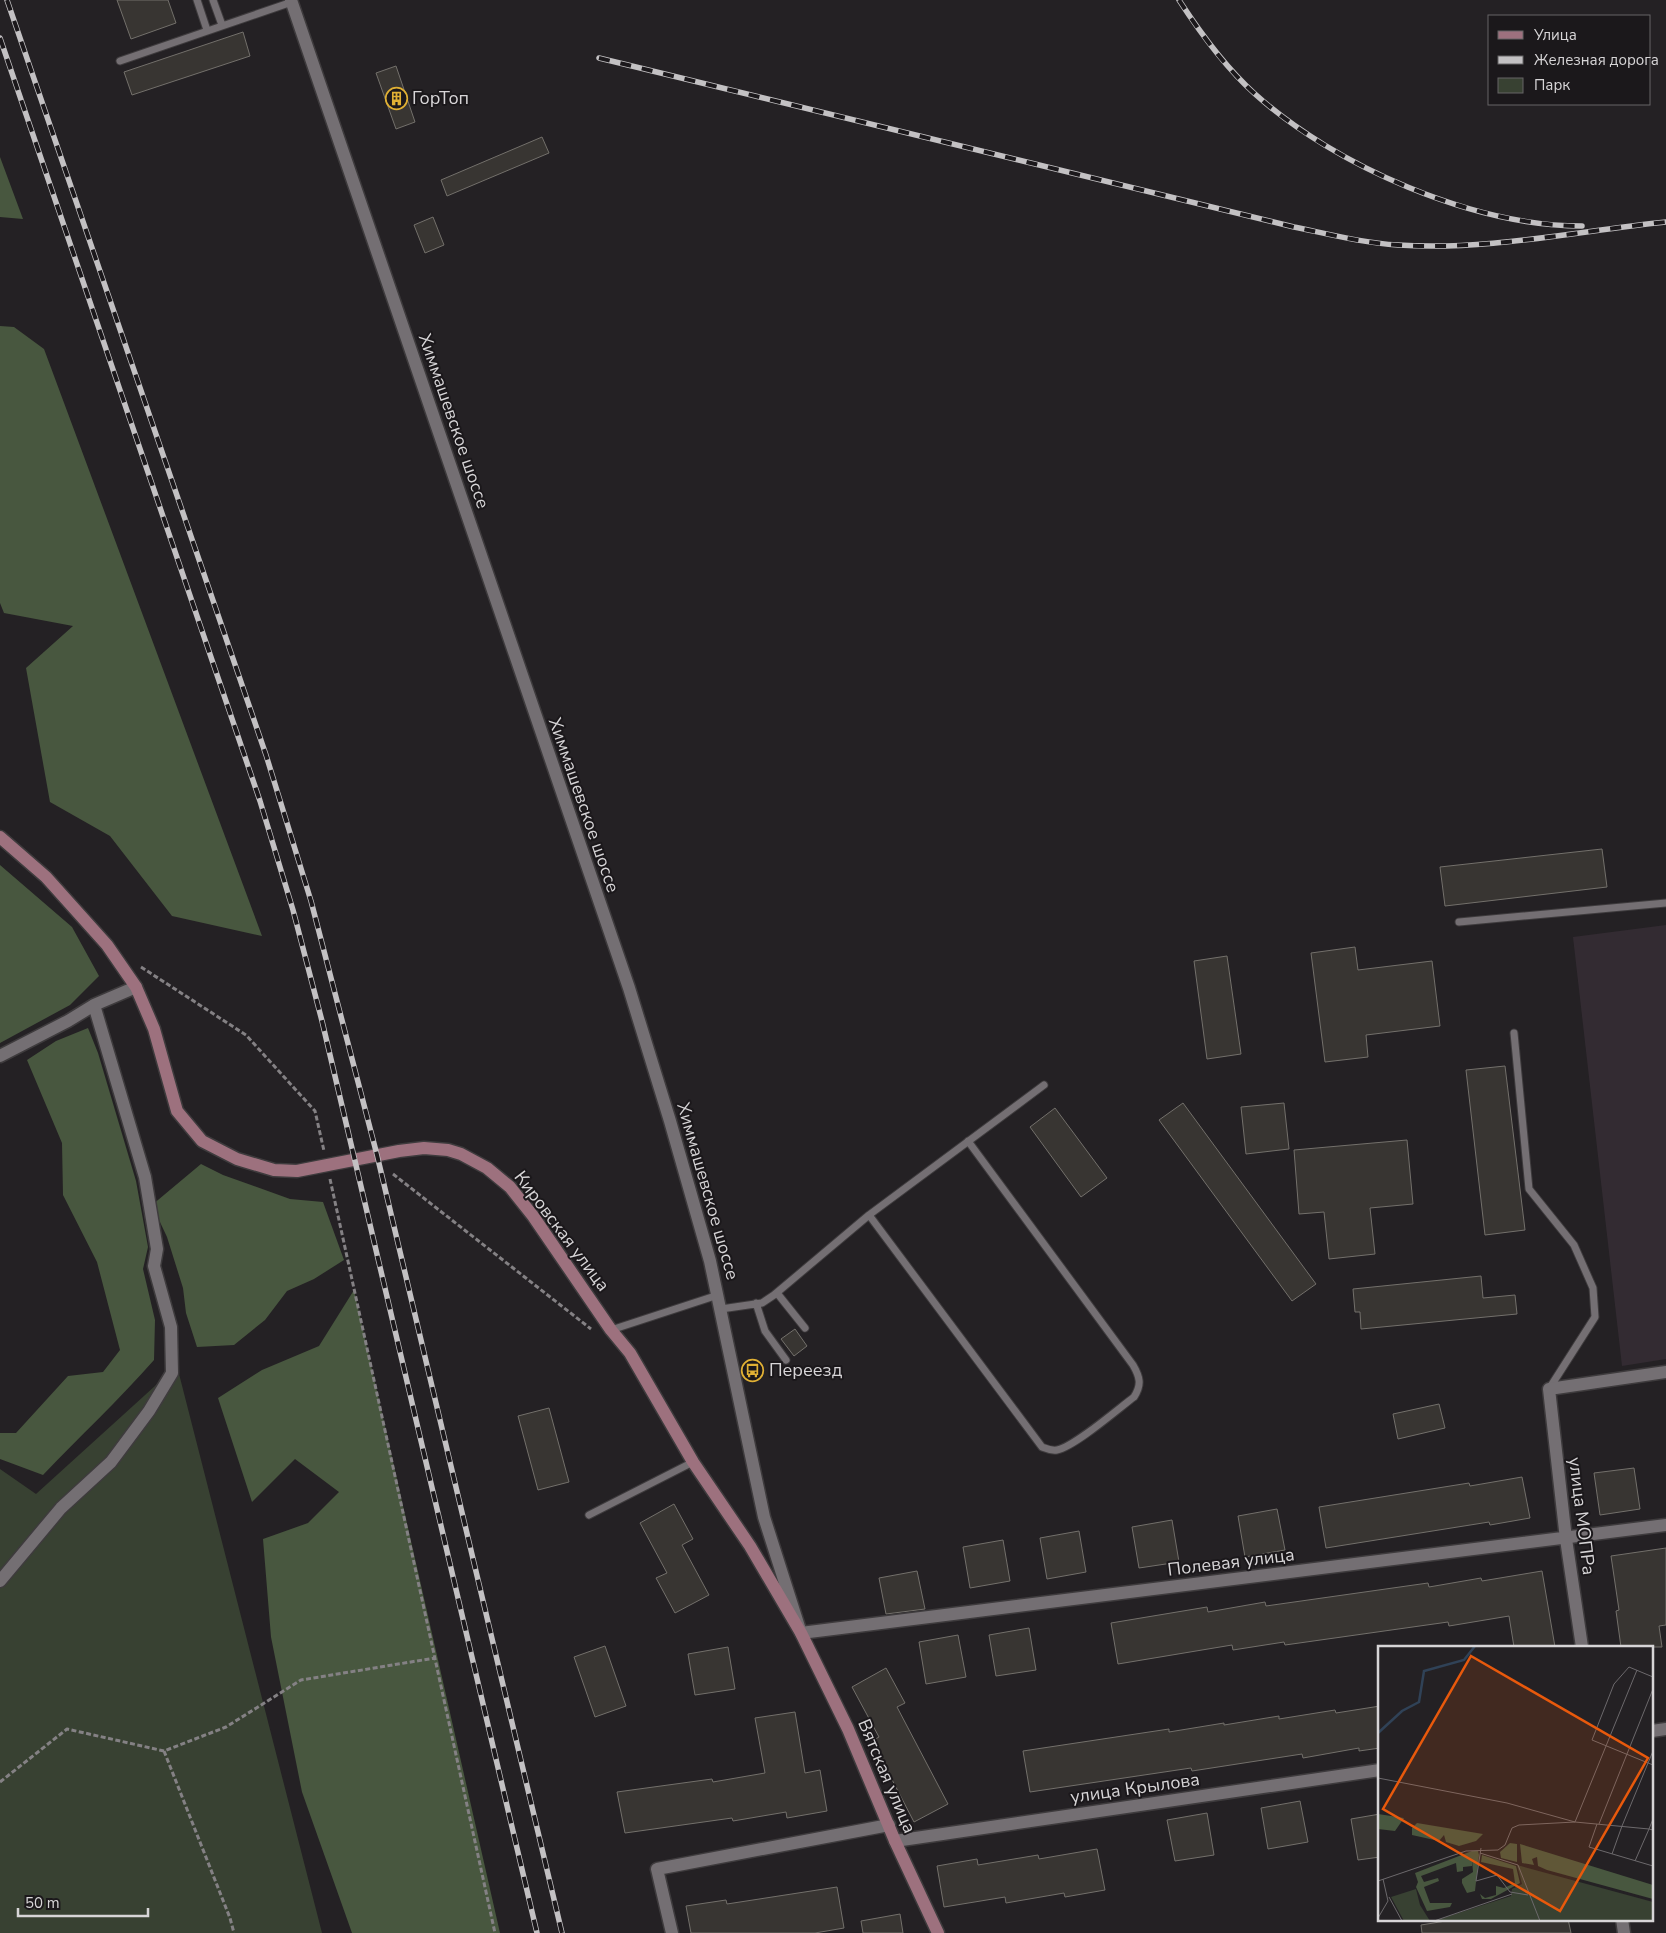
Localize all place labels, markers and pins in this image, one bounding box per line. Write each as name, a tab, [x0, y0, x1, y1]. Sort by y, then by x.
building icon: ГорТоп	[384, 86, 408, 110]
place label: ГорТоп	[412, 86, 469, 110]
bus stop icon: Переезд	[741, 1358, 765, 1382]
place label: Переезд	[769, 1358, 843, 1382]

